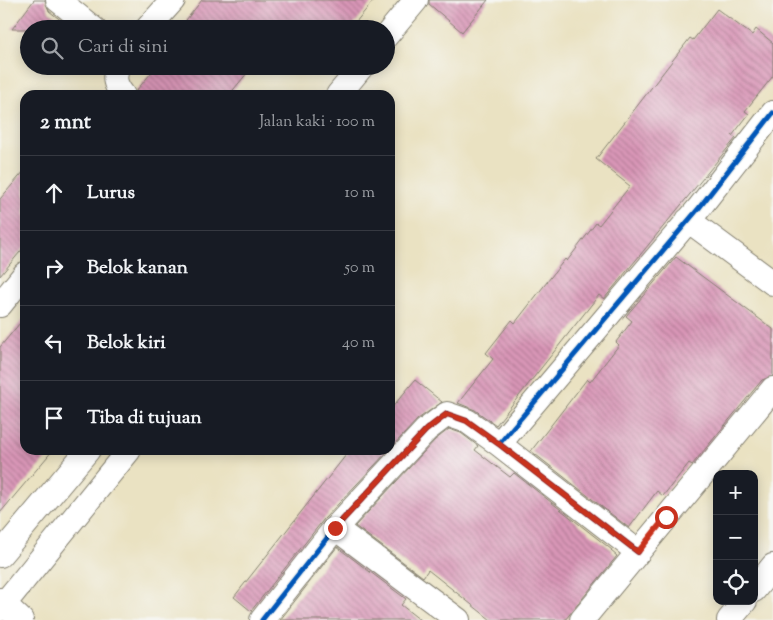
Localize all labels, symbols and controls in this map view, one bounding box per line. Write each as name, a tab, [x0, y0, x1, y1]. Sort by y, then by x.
search box	[20, 20, 395, 75]
icon: search	[38, 34, 66, 62]
text: Cari di sini	[78, 34, 168, 61]
text: 2 mnt	[40, 108, 91, 138]
text: Jalan kaki · 100 m	[259, 111, 375, 134]
icon: ahead	[40, 179, 68, 207]
text: Lurus	[87, 180, 135, 207]
text: 10 m	[345, 182, 375, 205]
icon: right	[40, 254, 68, 282]
text: Belok kanan	[87, 255, 188, 282]
text: 50 m	[344, 257, 375, 280]
icon: left	[40, 329, 68, 357]
text: Belok kiri	[87, 330, 166, 357]
text: 40 m	[342, 332, 375, 355]
icon: arrive	[40, 404, 68, 432]
text: Tiba di tujuan	[87, 405, 202, 432]
map controls	[713, 470, 758, 605]
button: +	[713, 470, 758, 515]
route start	[655, 506, 678, 529]
button: −	[713, 515, 758, 560]
route end	[324, 517, 347, 540]
button: locate	[713, 560, 758, 605]

